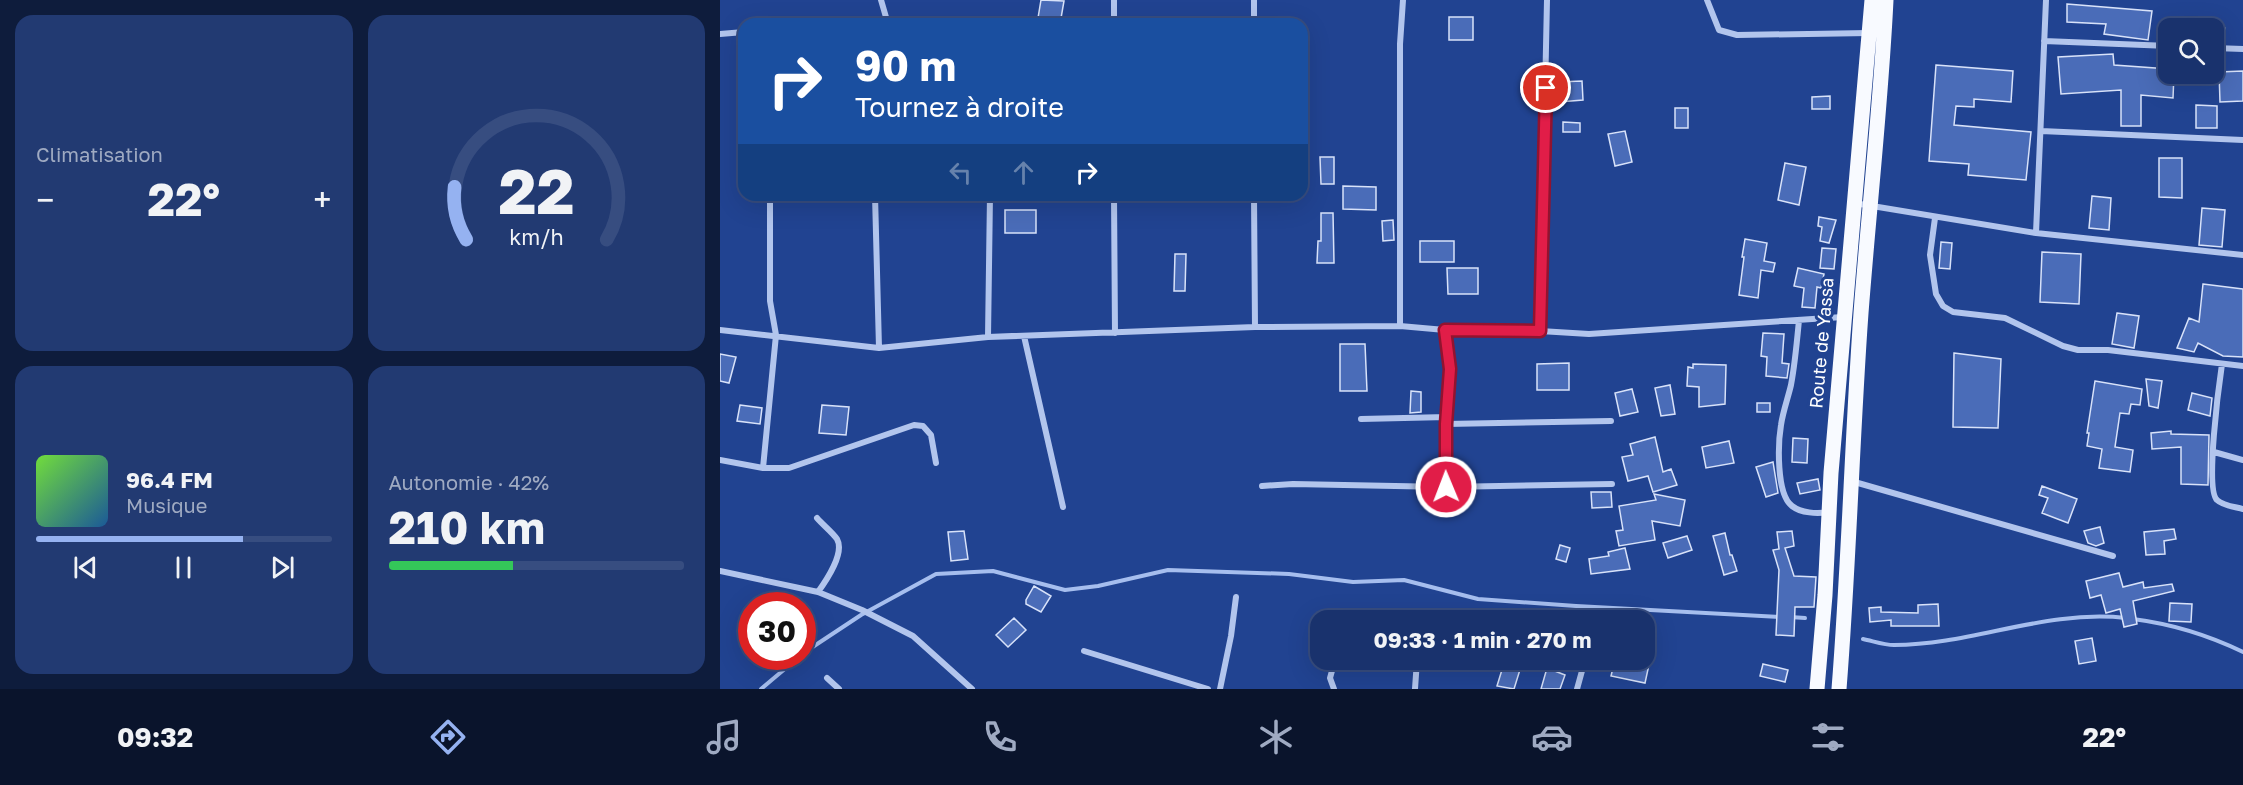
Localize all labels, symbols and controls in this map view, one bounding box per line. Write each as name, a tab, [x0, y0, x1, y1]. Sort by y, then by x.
map controls	[2158, 18, 2224, 84]
button: search	[2158, 18, 2224, 84]
text: 90 m	[855, 40, 956, 90]
icon: right	[756, 42, 834, 120]
pin	[1520, 62, 1571, 113]
icon: arrive	[1529, 71, 1562, 104]
text: Tournez à droite	[855, 91, 1064, 123]
text: Climatisation	[36, 142, 163, 166]
text: 22	[498, 153, 574, 228]
icon: left	[944, 156, 977, 189]
icon: ahead	[1007, 156, 1040, 189]
icon: right	[1070, 156, 1103, 189]
text: 22°	[148, 172, 220, 226]
text: −	[36, 180, 54, 219]
text: +	[313, 180, 331, 219]
text: km/h	[509, 224, 564, 250]
street label: Route de Yassa	[1804, 277, 1838, 409]
position arrow	[1414, 455, 1478, 519]
text: 96.4 FM	[126, 466, 213, 493]
text: Autonomie · 42%	[389, 470, 549, 494]
text: Musique	[126, 493, 207, 517]
text: 210 km	[389, 500, 545, 554]
icon: previous	[69, 551, 102, 584]
icon: pause	[167, 551, 200, 584]
icon: next	[266, 551, 299, 584]
speed limit sign: 30	[738, 592, 816, 670]
text: 09:33 · 1 min · 270 m	[1373, 626, 1592, 653]
icon: directions	[427, 716, 469, 758]
icon: music	[703, 716, 745, 758]
icon: phone	[979, 716, 1021, 758]
icon: climate	[1255, 716, 1297, 758]
icon: car	[1531, 716, 1573, 758]
icon: filters	[1807, 716, 1849, 758]
text: 09:32	[117, 721, 193, 753]
text: 22°	[2082, 721, 2126, 753]

